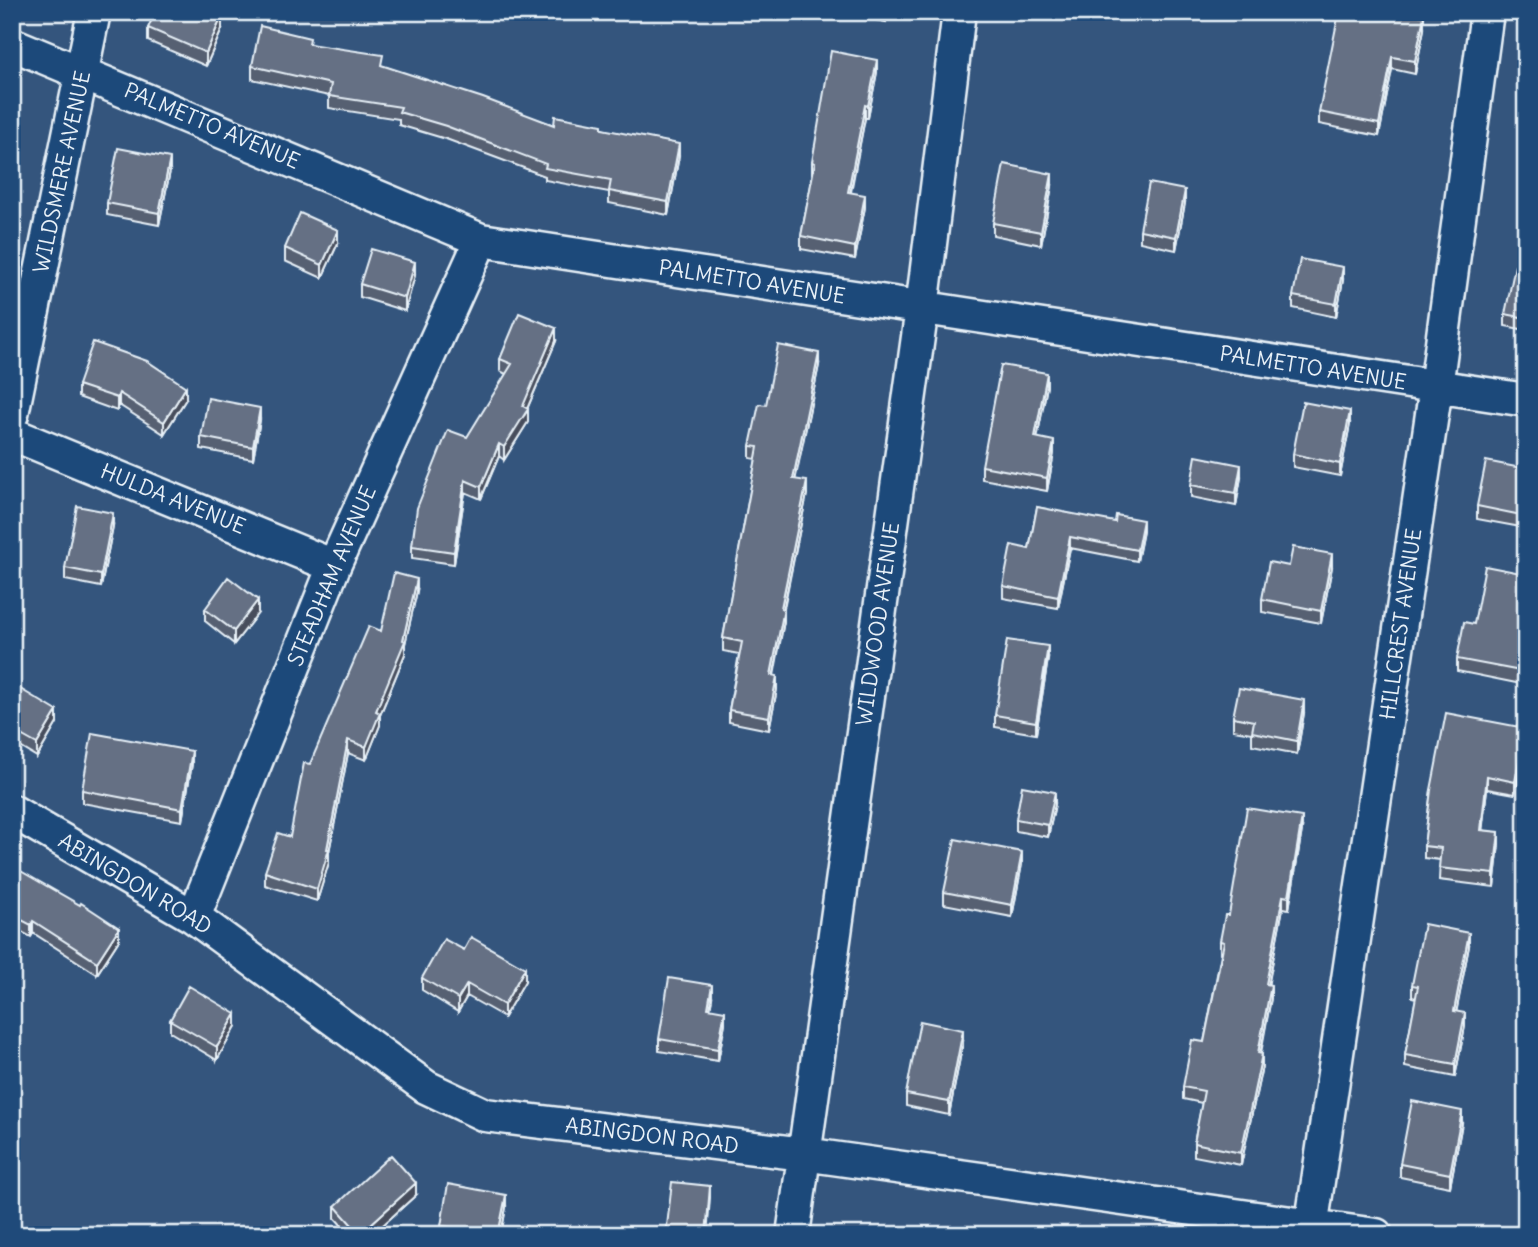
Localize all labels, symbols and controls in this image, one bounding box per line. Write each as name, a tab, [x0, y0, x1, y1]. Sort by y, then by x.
street label: WILDSMERE AVENUE	[27, 68, 96, 275]
street label: PALMETTO AVENUE	[120, 76, 304, 175]
street label: PALMETTO AVENUE	[657, 253, 847, 310]
street label: PALMETTO AVENUE	[1218, 339, 1408, 396]
street label: HULDA AVENUE	[97, 457, 250, 540]
street label: STEADHAM AVENUE	[281, 481, 382, 670]
street label: WILDWOOD AVENUE	[850, 520, 905, 728]
street label: HILLCREST AVENUE	[1374, 527, 1427, 721]
street label: ABINGDON ROAD	[54, 827, 217, 940]
street label: ABINGDON ROAD	[564, 1111, 740, 1160]

